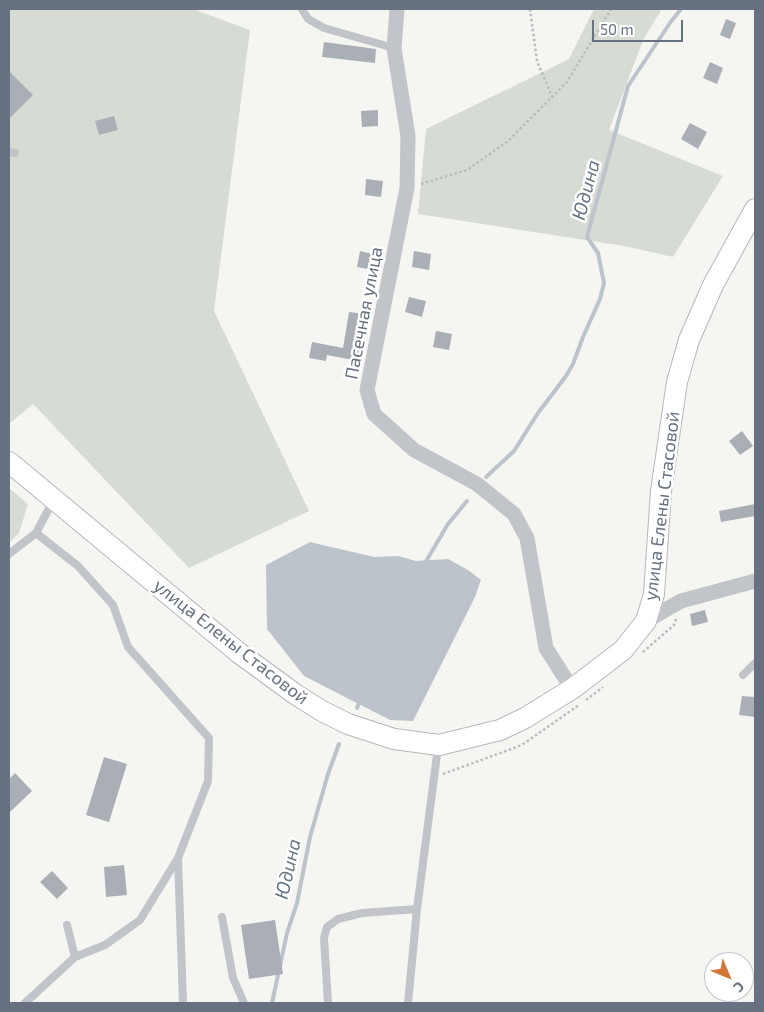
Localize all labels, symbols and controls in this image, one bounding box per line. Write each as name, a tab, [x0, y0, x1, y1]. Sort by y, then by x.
scale bar	[594, 10, 685, 42]
text: 50 m	[600, 20, 634, 38]
water label: Юдина	[567, 158, 605, 222]
street label: Пасечная улица	[341, 245, 387, 381]
street label: улица Елены Стасовой	[640, 410, 684, 602]
street label: улица Елены Стасовой	[149, 575, 313, 709]
water label: Юдина	[270, 837, 306, 901]
north arrow	[704, 952, 754, 1002]
text: С	[730, 978, 748, 996]

